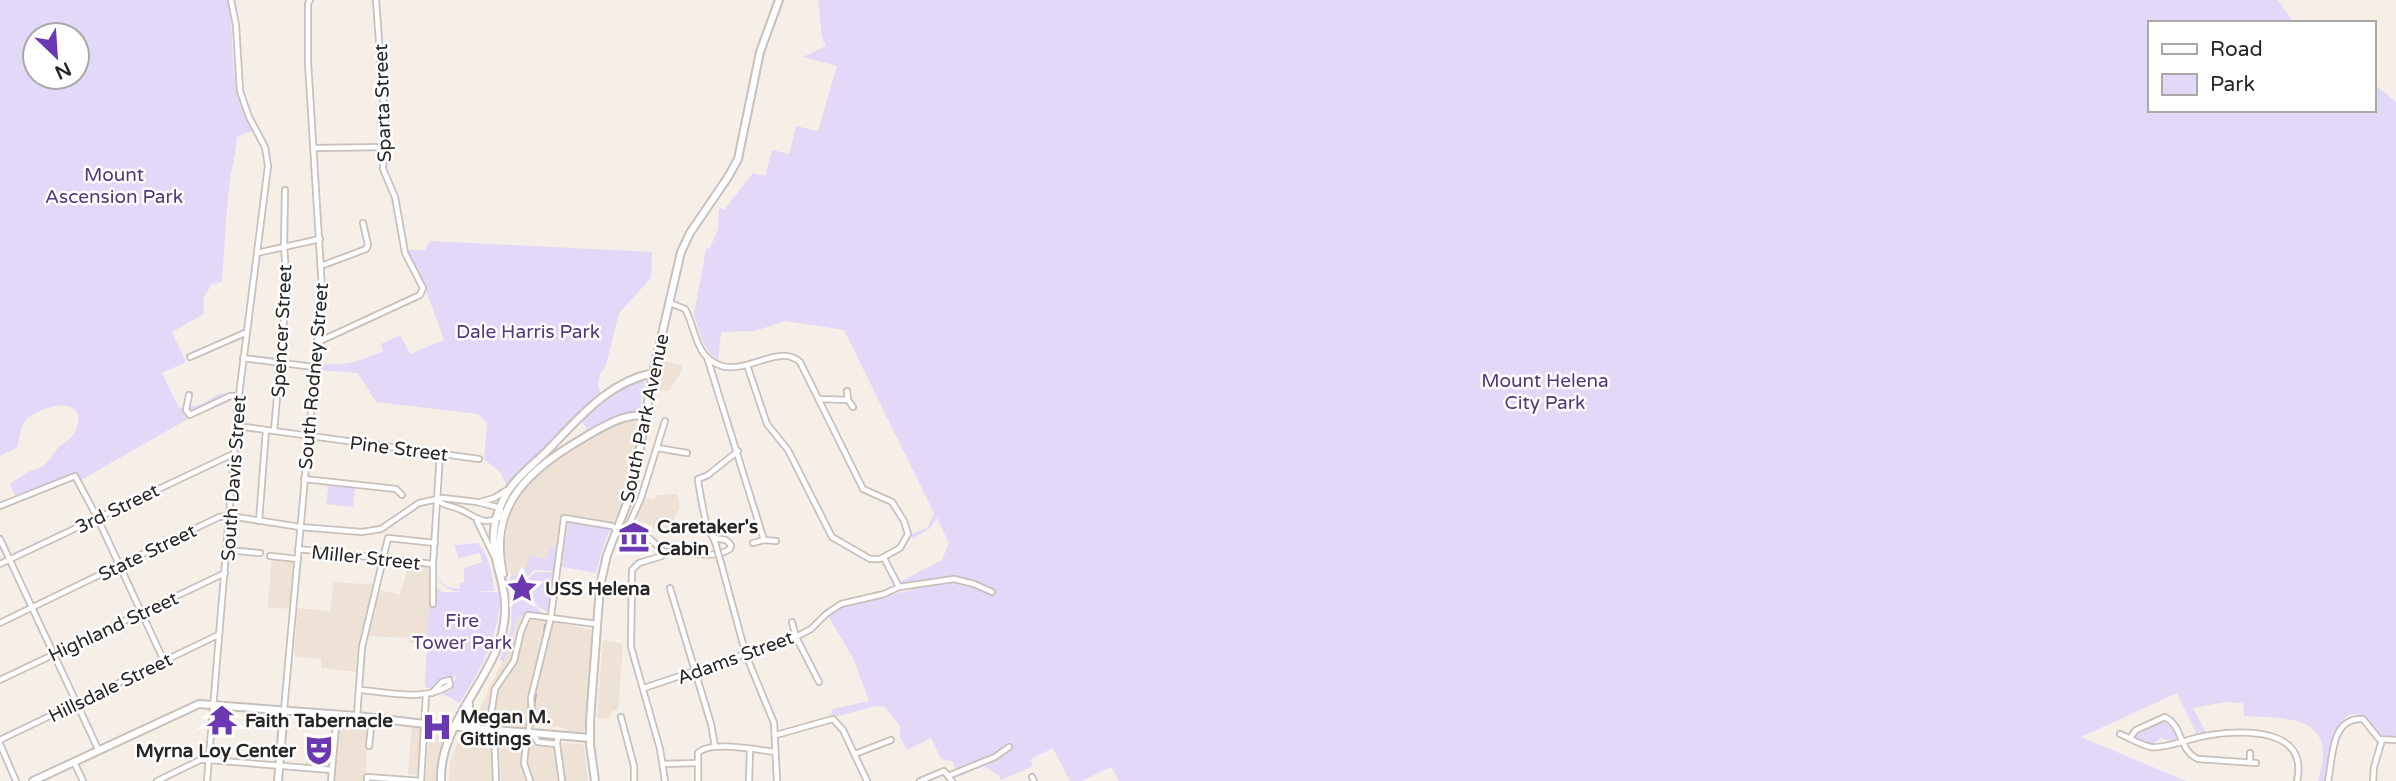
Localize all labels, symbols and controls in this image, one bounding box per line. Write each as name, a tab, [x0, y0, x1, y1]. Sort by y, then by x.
north arrow	[21, 21, 91, 91]
legend	[2148, 21, 2375, 112]
text: Road	[2210, 37, 2263, 62]
street label: Sparta Street	[370, 43, 396, 163]
text: N	[51, 57, 74, 84]
text: Park	[2210, 72, 2255, 97]
park label: Mount Ascension Park	[45, 164, 183, 208]
street label: Spencer Street	[268, 264, 296, 398]
street label: South Rodney Street	[295, 282, 333, 470]
park label: Dale Harris Park	[456, 321, 600, 343]
street label: South Park Avenue	[616, 332, 674, 505]
park label: Mount Helena City Park	[1481, 370, 1609, 414]
street label: South Davis Street	[217, 394, 251, 562]
street label: Pine Street	[348, 432, 449, 466]
street label: 3rd Street	[72, 479, 163, 539]
place label: Caretaker's Cabin	[657, 516, 758, 560]
street label: State Street	[95, 520, 200, 586]
museum icon: Caretaker's Cabin	[617, 520, 651, 554]
street label: Miller Street	[310, 541, 422, 575]
place icon: USS Helena	[505, 571, 539, 605]
place label: USS Helena	[545, 578, 650, 600]
street label: Highland Street	[45, 587, 182, 667]
park label: Fire Tower Park	[412, 610, 512, 654]
street label: Adams Street	[674, 627, 797, 689]
street label: Hillsdale Street	[45, 648, 176, 727]
temple icon: Faith Tabernacle	[205, 703, 239, 737]
place label: Megan M. Gittings	[460, 706, 551, 751]
place label: Faith Tabernacle	[245, 710, 393, 732]
hospital icon: Megan M. Gittings	[420, 710, 454, 744]
theatre icon: Myrna Loy Center	[302, 733, 336, 767]
place label: Myrna Loy Center	[135, 740, 297, 763]

